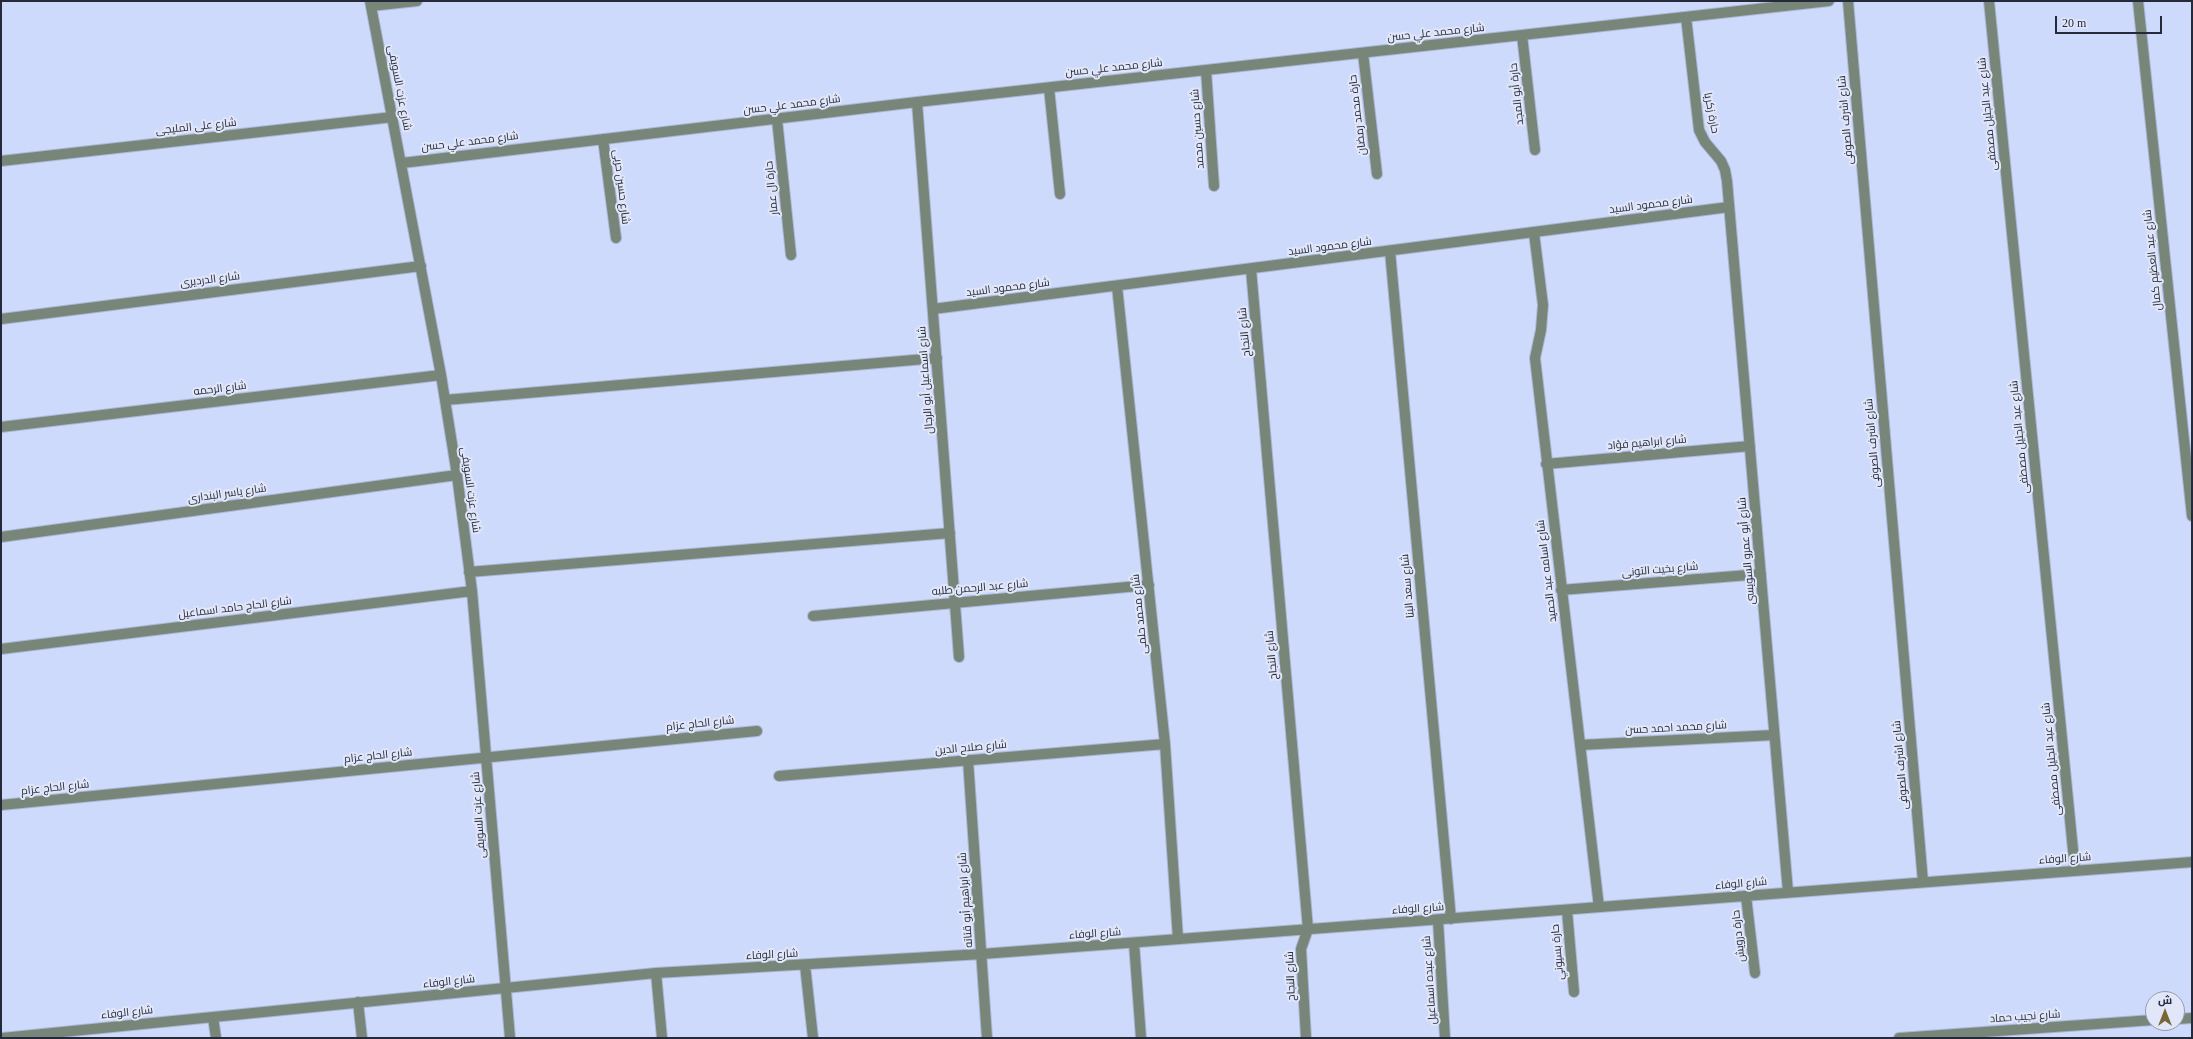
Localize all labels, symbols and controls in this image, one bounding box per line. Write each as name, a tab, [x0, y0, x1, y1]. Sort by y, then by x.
scale bar	[2057, 8, 2164, 34]
text: 20 m	[2062, 16, 2086, 30]
street label: شارع محمد علي حسن	[1387, 21, 1485, 45]
street label: شارع عزت السويفى	[384, 44, 414, 132]
street label: شارع محمد علي حسن	[1065, 56, 1163, 80]
street label: شارع عبد الجليل مصطفى	[1976, 57, 2000, 171]
street label: حارة أبو المجد	[1507, 62, 1527, 126]
street label: حارة محمد رمضان	[1347, 74, 1369, 156]
street label: شارع اشرف الصوفى	[1836, 75, 1856, 165]
street label: شارع حسين محمد	[1189, 88, 1207, 170]
street label: حارة زكريا	[1701, 91, 1721, 135]
street label: شارع محمد علي حسن	[743, 92, 841, 118]
street label: شارع على المليجى	[155, 116, 237, 138]
street label: شارع محمد علي حسن	[421, 129, 519, 155]
street label: شارع حسين حربى	[610, 149, 632, 225]
street label: حارة ال عمار	[763, 160, 781, 216]
street label: شارع محمود السيد	[1608, 193, 1694, 217]
street label: شارع عبد العظيم كمال	[2141, 209, 2165, 311]
street label: شارع محمود السيد	[1287, 235, 1373, 259]
street label: شارع الدرديرى	[179, 270, 241, 290]
street label: شارع محمود السيد	[965, 276, 1051, 300]
street label: شارع النجاح	[1236, 307, 1254, 357]
street label: شارع اسماعيل أبو الرجال	[916, 326, 936, 434]
street label: شارع الرحمه	[193, 379, 247, 399]
street label: شارع عبد الجليل مصطفى	[2008, 380, 2032, 494]
street label: شارع اشرف الصوفى	[1863, 398, 1883, 488]
street label: شارع ابراهيم فؤاد	[1607, 433, 1687, 453]
street label: شارع عزت السويفى	[457, 446, 483, 534]
street label: شارع ياسر البندارى	[187, 482, 267, 506]
street label: شارع أبو عمرو السويسى	[1736, 497, 1758, 605]
street label: شارع اسامه عبد الحميد	[1534, 519, 1560, 623]
street label: شارع سعد البنا	[1399, 553, 1417, 619]
street label: شارع بخيت التونى	[1621, 560, 1699, 580]
street label: شارع محمد حلمى	[1129, 573, 1151, 655]
street label: شارع عبد الرحمن طلبه	[931, 577, 1029, 599]
street label: شارع الحاج حامد اسماعيل	[177, 594, 293, 622]
street label: شارع النجاح	[1263, 630, 1281, 680]
street label: شارع عبد الجليل مصطفى	[2040, 702, 2064, 816]
street label: شارع الحاج عزام	[665, 714, 735, 734]
street label: شارع محمد احمد حسن	[1625, 719, 1727, 737]
street label: شارع اشرف الصوفى	[1891, 720, 1911, 810]
street label: شارع صلاح الدين	[935, 738, 1007, 758]
street label: شارع الحاج عزام	[343, 746, 413, 766]
street label: شارع عزت السويفى	[469, 771, 489, 859]
street label: شارع الحاج عزام	[20, 778, 90, 798]
street label: شارع الوفاء	[2038, 851, 2092, 867]
street label: شارع ابراهيم أبو قتاته	[956, 852, 976, 948]
street label: شارع الوفاء	[1714, 875, 1768, 893]
street label: شارع الوفاء	[1391, 901, 1445, 917]
street label: حارة درويش	[1730, 909, 1748, 963]
street label: حارة بسيوني	[1549, 923, 1567, 981]
street label: شارع الوفاء	[1068, 926, 1122, 942]
street label: شارع عبده اسماعيل	[1420, 935, 1440, 1025]
street label: شارع الوفاء	[746, 947, 798, 963]
street label: شارع النجاح	[1284, 951, 1298, 1001]
street label: شارع الوفاء	[422, 973, 476, 991]
north arrow	[2145, 991, 2185, 1031]
text: ش	[2158, 994, 2172, 1006]
street label: شارع الوفاء	[100, 1004, 154, 1022]
street label: شارع نجيب حماد	[1989, 1008, 2061, 1026]

